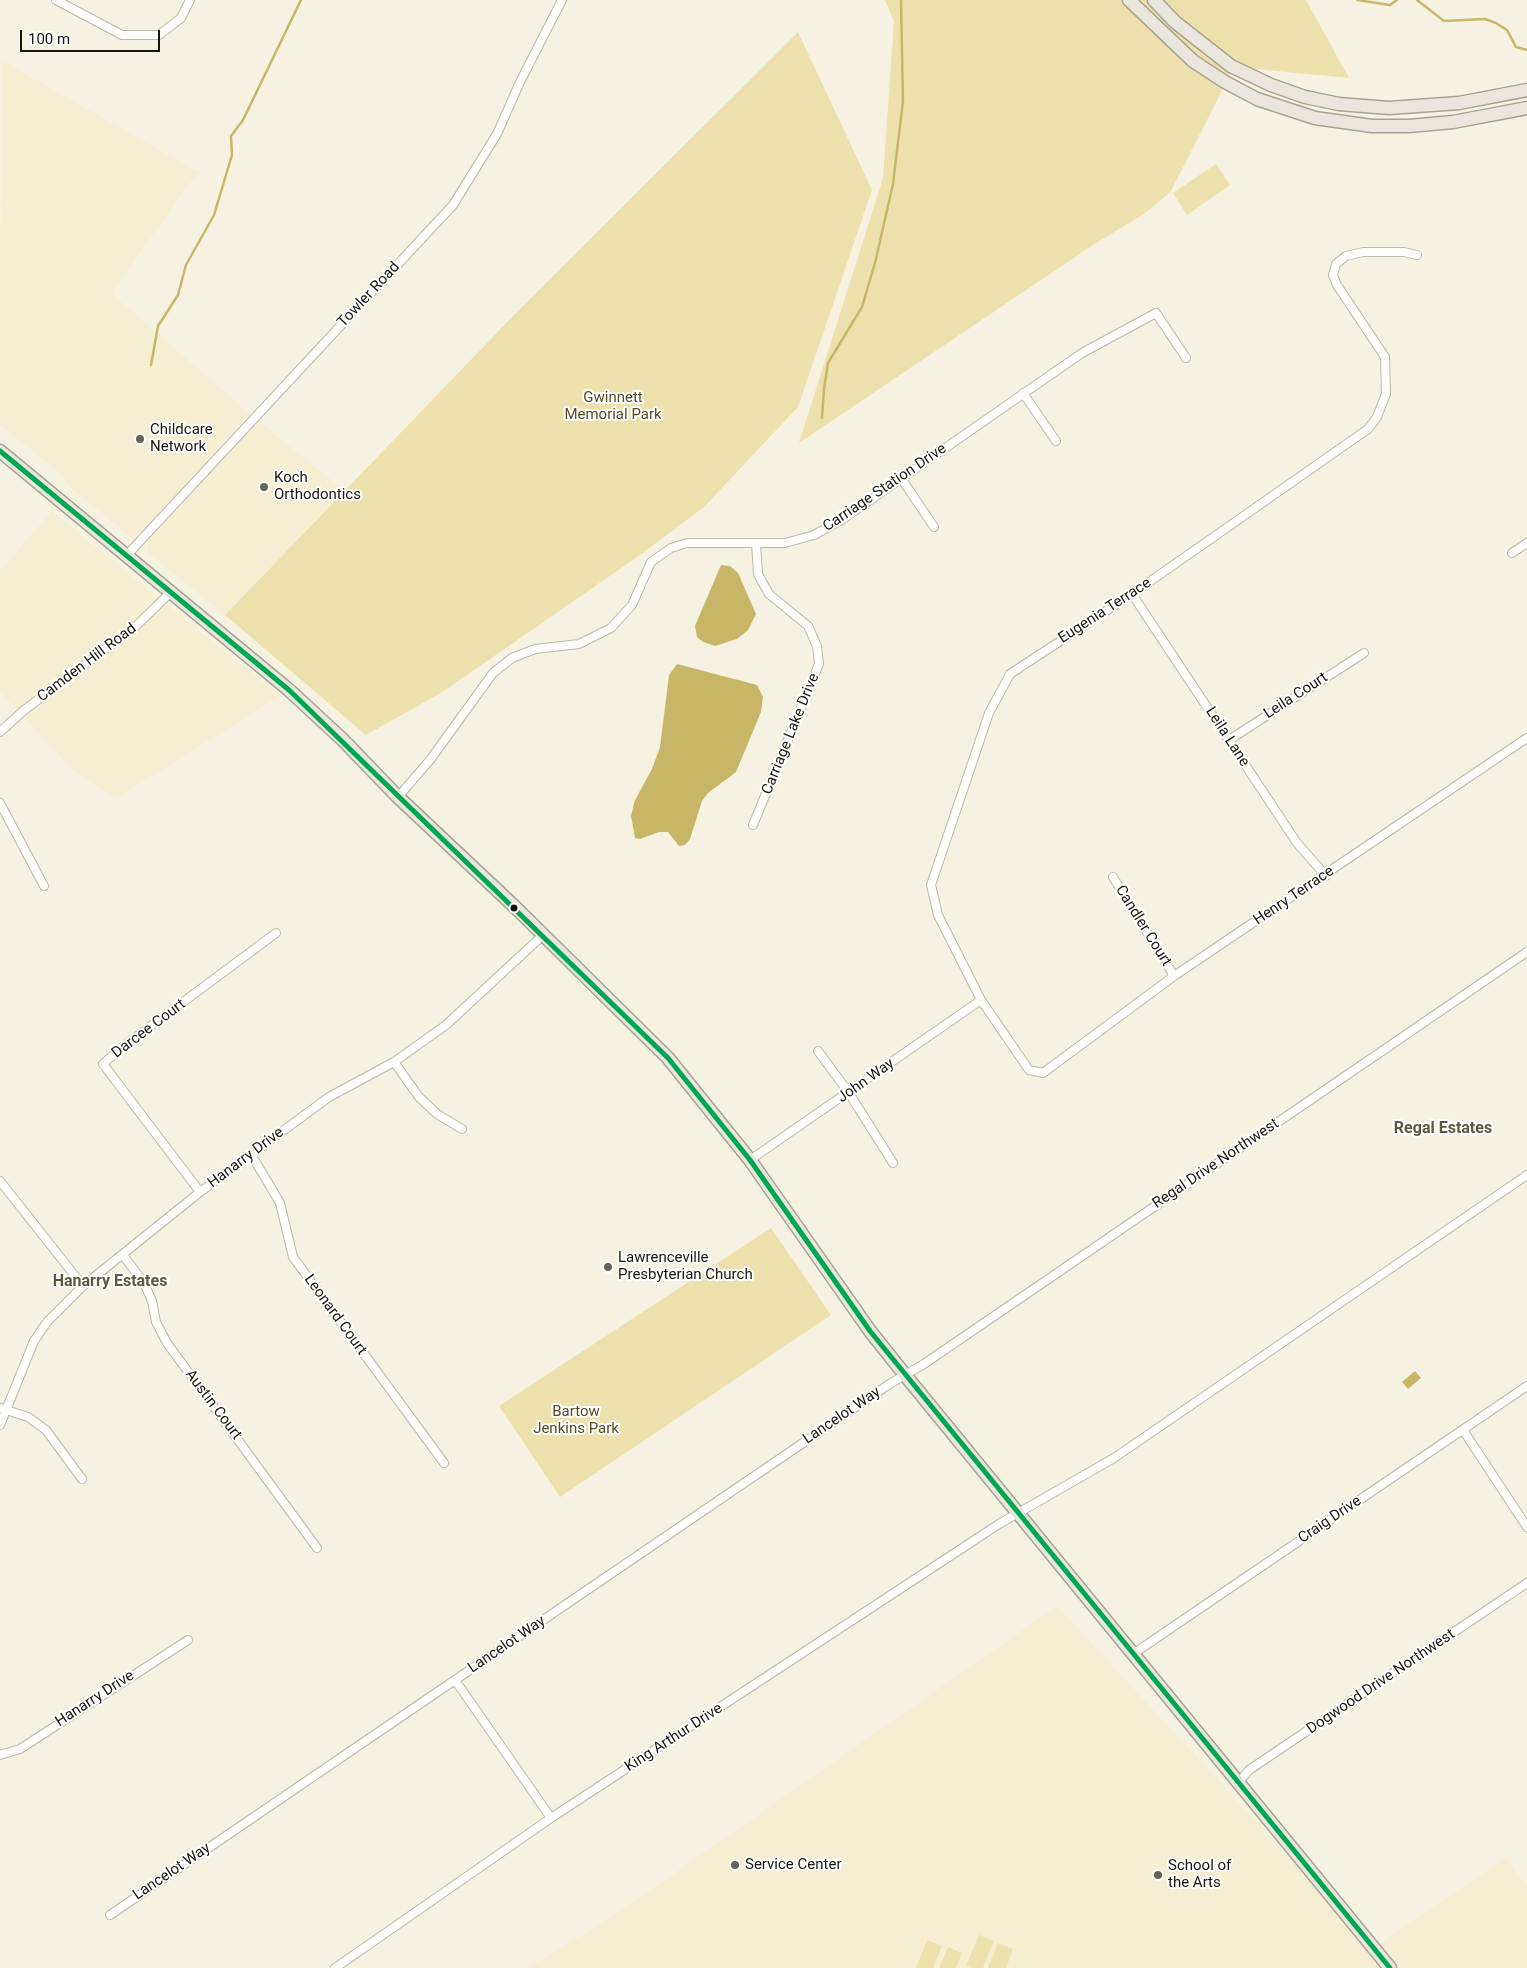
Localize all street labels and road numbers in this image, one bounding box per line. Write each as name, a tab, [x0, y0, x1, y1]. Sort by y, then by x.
street label: Towler Road	[334, 259, 404, 331]
street label: Carriage Station Drive	[820, 440, 950, 536]
street label: Eugenia Terrace	[1055, 574, 1155, 648]
street label: Camden Hill Road	[34, 620, 140, 706]
street label: Leila Court	[1261, 669, 1331, 723]
street label: Carriage Lake Drive	[758, 671, 824, 797]
street label: Leila Lane	[1201, 704, 1253, 770]
street label: Henry Terrace	[1250, 863, 1338, 929]
street label: Candler Court	[1111, 882, 1175, 970]
street label: Darcee Court	[109, 996, 189, 1062]
street label: John Way	[834, 1055, 898, 1107]
street label: Regal Drive Northwest	[1149, 1115, 1283, 1213]
street label: Hanarry Drive	[205, 1124, 287, 1192]
street label: Leonard Court	[300, 1271, 370, 1359]
street label: Austin Court	[181, 1366, 245, 1444]
street label: Lancelot Way	[800, 1384, 884, 1448]
street label: Craig Drive	[1295, 1492, 1365, 1548]
street label: Lancelot Way	[465, 1613, 549, 1677]
street label: Dogwood Drive Northwest	[1304, 1626, 1458, 1738]
street label: Hanarry Drive	[52, 1667, 138, 1731]
street label: King Arthur Drive	[622, 1700, 726, 1776]
street label: Lancelot Way	[130, 1840, 214, 1904]

